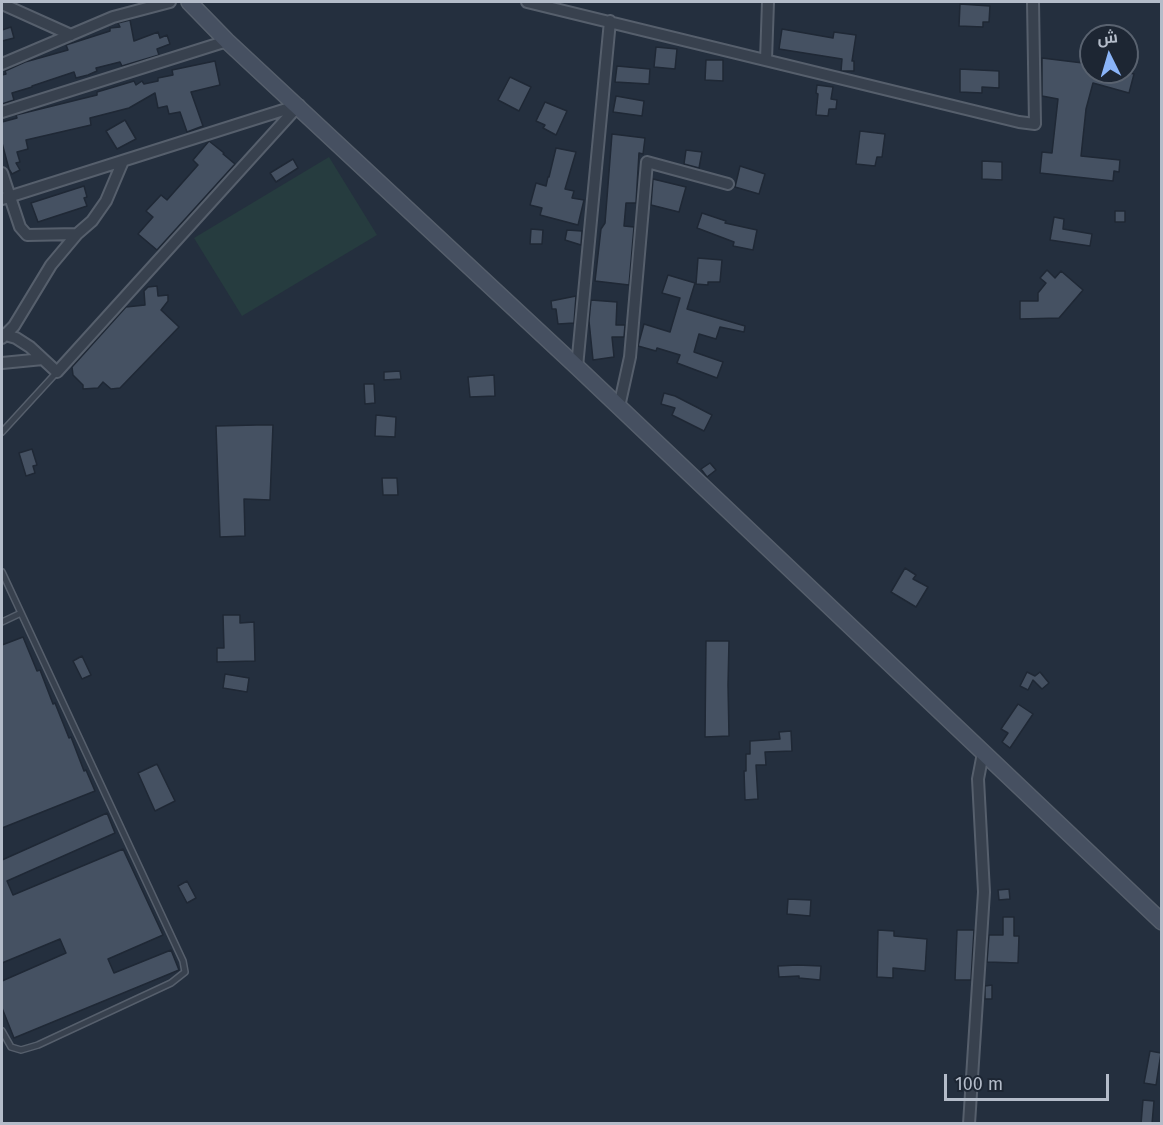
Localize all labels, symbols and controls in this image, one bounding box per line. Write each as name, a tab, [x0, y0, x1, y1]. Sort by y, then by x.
north arrow	[1079, 24, 1139, 84]
text: ش	[1097, 27, 1119, 48]
scale bar	[947, 1062, 1112, 1100]
text: 100 m	[955, 1073, 1003, 1095]

